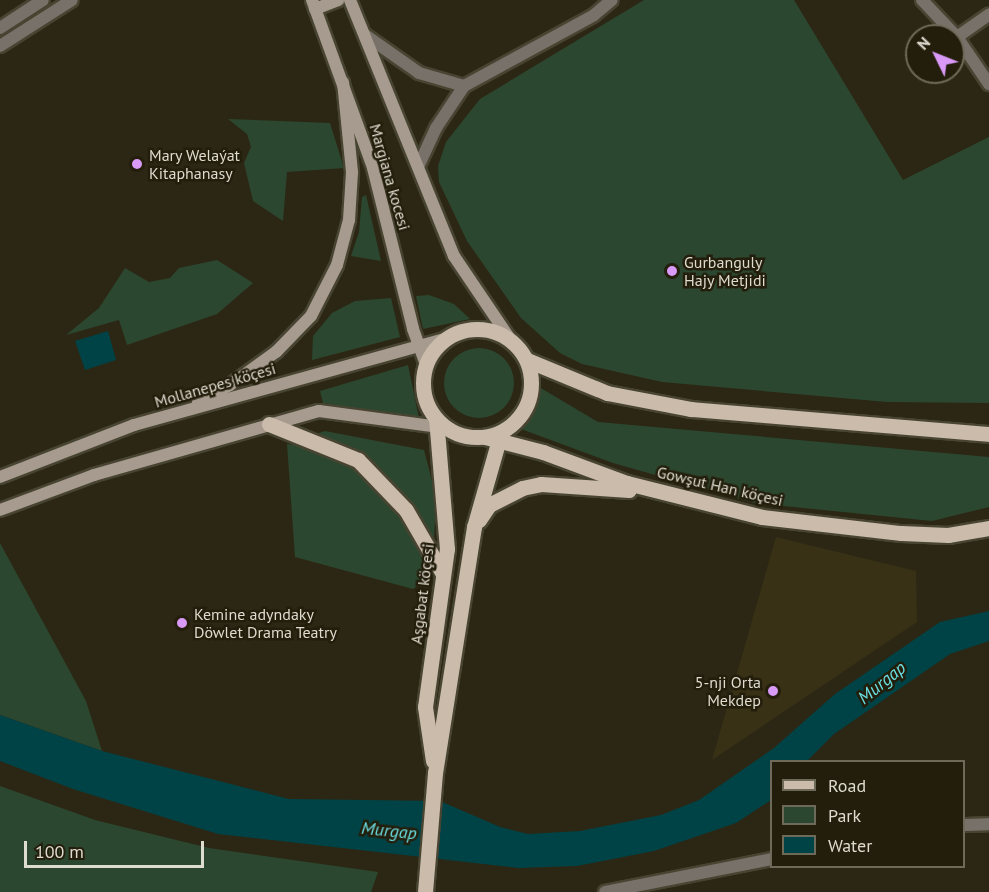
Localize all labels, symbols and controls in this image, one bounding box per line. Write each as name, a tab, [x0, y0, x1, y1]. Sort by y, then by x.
north arrow	[905, 24, 965, 84]
text: N	[912, 32, 934, 54]
street label: Margiana kocesi	[366, 122, 414, 232]
place label: Mary Welaýat Kitaphanasy	[149, 145, 241, 183]
marker: Mary Welaýat Kitaphanasy	[130, 157, 144, 171]
place label: Gurbanguly Hajy Metjidi	[684, 252, 766, 290]
marker: Gurbanguly Hajy Metjidi	[665, 264, 679, 278]
street label: Mollanepes köçesi	[152, 359, 278, 411]
street label: Gowşut Han köçesi	[655, 462, 785, 510]
street label: Aşgabat köçesi	[406, 543, 438, 645]
place label: Kemine adyndaky Döwlet Drama Teatry	[194, 604, 337, 642]
marker: Kemine adyndaky Döwlet Drama Teatry	[175, 616, 189, 630]
water label: Murgap	[854, 657, 910, 709]
place label: 5-nji Orta Mekdep	[695, 672, 761, 710]
marker: 5-nji Orta Mekdep	[766, 684, 780, 698]
legend	[770, 760, 965, 868]
text: Road	[828, 774, 866, 797]
text: Park	[828, 804, 861, 827]
water label: Murgap	[360, 817, 418, 845]
scale bar	[27, 829, 207, 867]
text: Water	[828, 834, 872, 857]
text: 100 m	[35, 840, 84, 863]

